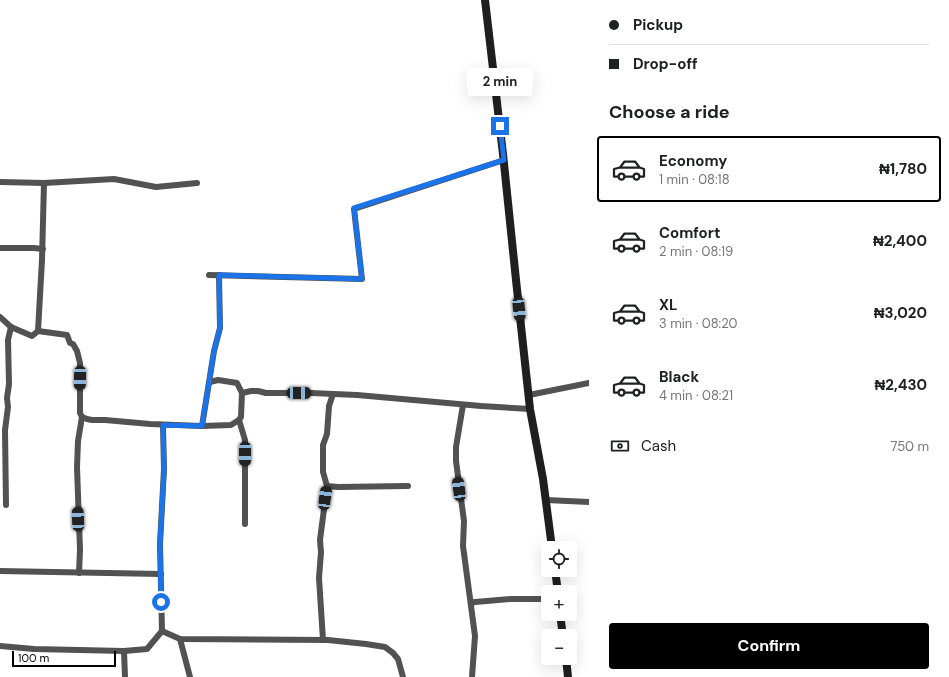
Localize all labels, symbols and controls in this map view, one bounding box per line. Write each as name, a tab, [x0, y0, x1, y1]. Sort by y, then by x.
text: Pickup	[633, 15, 683, 35]
text: Drop-off	[633, 54, 698, 74]
callout: 2 min	[467, 68, 533, 96]
text: 2 min	[483, 73, 517, 90]
text: Choose a ride	[609, 100, 730, 124]
route end	[491, 117, 509, 135]
icon: car	[611, 151, 647, 187]
text: Economy	[659, 151, 727, 171]
text: ₦1,780	[879, 159, 927, 179]
text: 1 min · 08:18	[659, 171, 730, 188]
icon: car	[611, 223, 647, 259]
text: Comfort	[659, 223, 720, 243]
text: ₦2,400	[873, 231, 927, 251]
text: 2 min · 08:19	[659, 243, 733, 260]
icon: car	[611, 295, 647, 331]
text: XL	[659, 295, 677, 315]
car	[512, 296, 526, 322]
text: ₦3,020	[874, 303, 927, 323]
text: 3 min · 08:20	[659, 315, 737, 332]
car	[74, 366, 86, 390]
icon: car	[611, 367, 647, 403]
text: Black	[659, 367, 699, 387]
text: ₦2,430	[874, 375, 927, 395]
car	[287, 387, 311, 399]
text: 4 min · 08:21	[659, 387, 733, 404]
icon: cash	[609, 435, 631, 457]
text: Cash	[641, 436, 676, 456]
text: 750 m	[891, 438, 929, 455]
car	[239, 442, 251, 466]
car	[451, 476, 467, 502]
car	[317, 485, 333, 511]
car	[72, 507, 84, 531]
map controls	[541, 541, 577, 665]
button: locate	[541, 541, 577, 577]
button: +	[541, 585, 577, 621]
route start	[152, 593, 170, 611]
button: Confirm	[609, 623, 929, 669]
button: −	[541, 629, 577, 665]
scale bar	[12, 649, 116, 668]
text: 100 m	[18, 651, 49, 665]

